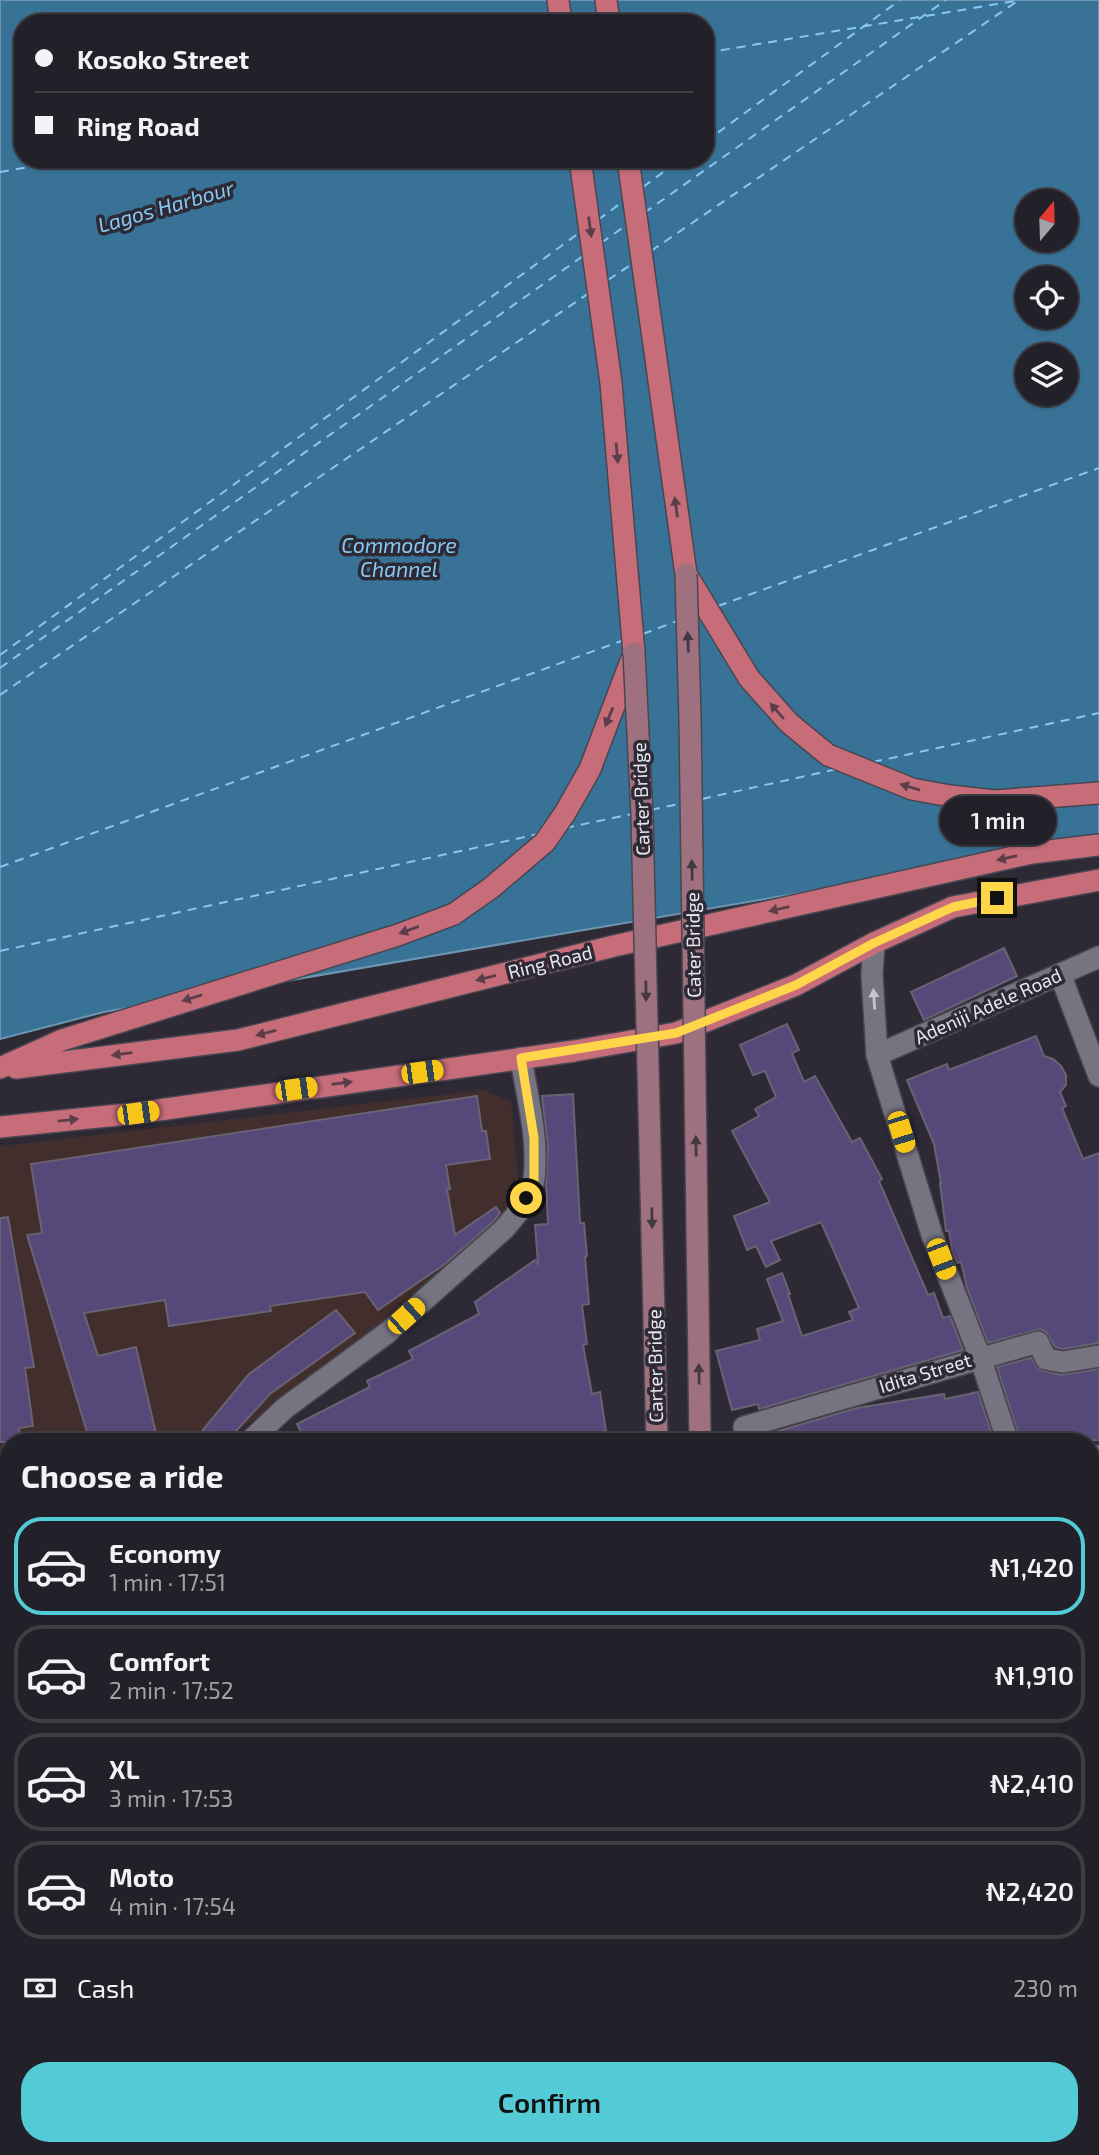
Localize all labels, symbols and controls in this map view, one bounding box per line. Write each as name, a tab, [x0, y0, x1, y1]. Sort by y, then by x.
text: Kosoko Street	[77, 43, 249, 74]
text: Ring Road	[77, 110, 200, 141]
water label: Lagos Harbour	[95, 174, 237, 237]
north arrow	[1015, 189, 1078, 252]
map controls	[1015, 189, 1078, 406]
one-way arrow	[584, 216, 595, 238]
button: locate	[1015, 266, 1078, 329]
button: layers	[1015, 343, 1078, 406]
one-way arrow	[612, 442, 623, 464]
one-way arrow	[671, 496, 682, 518]
water label: Commodore Channel	[341, 532, 457, 581]
one-way arrow	[682, 631, 693, 653]
one-way arrow	[770, 702, 785, 719]
one-way arrow	[603, 706, 614, 727]
street label: Carter Bridge	[627, 742, 654, 856]
one-way arrow	[899, 782, 920, 792]
callout: 1 min	[939, 796, 1055, 846]
text: 1 min	[971, 806, 1025, 834]
one-way arrow	[996, 853, 1018, 864]
one-way arrow	[686, 859, 698, 881]
route end	[981, 882, 1013, 914]
street label: Cater Bridge	[680, 892, 705, 998]
one-way arrow	[768, 904, 790, 915]
one-way arrow	[399, 925, 420, 936]
street label: Ring Road	[505, 940, 594, 983]
street label: Adeniji Adele Road	[911, 963, 1065, 1048]
one-way arrow	[475, 973, 497, 984]
one-way arrow	[641, 980, 652, 1002]
one-way arrow	[868, 988, 879, 1010]
one-way arrow	[181, 994, 202, 1004]
one-way arrow	[255, 1028, 277, 1039]
one-way arrow	[110, 1049, 132, 1060]
car	[400, 1059, 445, 1085]
car	[274, 1076, 319, 1102]
one-way arrow	[331, 1077, 353, 1088]
car	[116, 1100, 161, 1126]
car	[885, 1109, 918, 1155]
one-way arrow	[57, 1115, 79, 1126]
one-way arrow	[690, 1135, 702, 1157]
route start	[510, 1182, 542, 1214]
one-way arrow	[646, 1208, 657, 1230]
car	[924, 1236, 959, 1282]
car	[384, 1294, 429, 1338]
street label: Carter Bridge	[642, 1309, 667, 1423]
street label: Idita Street	[876, 1348, 974, 1397]
one-way arrow	[693, 1363, 705, 1385]
text: Choose a ride	[21, 1456, 224, 1494]
icon: car	[25, 1535, 88, 1598]
text: Economy	[109, 1537, 221, 1568]
text: ₦1,420	[990, 1551, 1074, 1582]
text: 1 min · 17:51	[109, 1568, 226, 1596]
icon: car	[25, 1643, 88, 1706]
text: Comfort	[109, 1645, 210, 1676]
text: ₦1,910	[995, 1659, 1074, 1690]
text: 2 min · 17:52	[109, 1676, 234, 1704]
icon: car	[25, 1751, 88, 1814]
text: XL	[109, 1753, 140, 1784]
text: ₦2,410	[990, 1767, 1074, 1798]
text: 3 min · 17:53	[109, 1784, 233, 1812]
icon: car	[25, 1859, 88, 1922]
text: Moto	[109, 1861, 174, 1892]
text: ₦2,420	[986, 1875, 1074, 1906]
text: 4 min · 17:54	[109, 1892, 236, 1920]
icon: cash	[21, 1969, 59, 2007]
text: Cash	[77, 1972, 134, 2003]
text: 230 m	[1013, 1974, 1078, 2002]
button: Confirm	[21, 2062, 1078, 2142]

